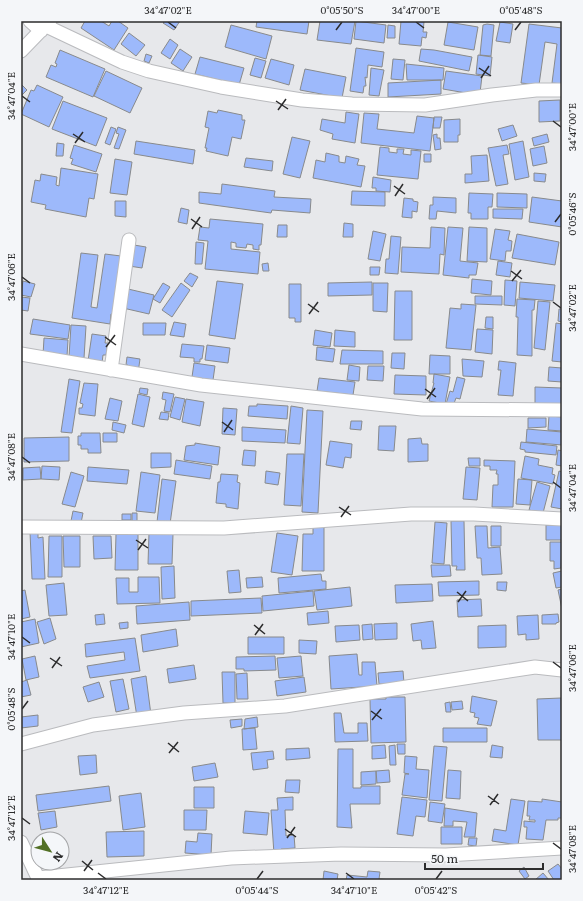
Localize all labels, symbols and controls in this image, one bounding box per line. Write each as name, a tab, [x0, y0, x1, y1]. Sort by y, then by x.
text: 34°47'02"E	[144, 2, 192, 17]
text: 0°05'50"S	[321, 2, 364, 17]
text: 34°47'00"E	[392, 2, 440, 17]
text: 0°05'48"S	[499, 2, 543, 17]
text: 34°47'04"E	[3, 72, 18, 120]
text: 34°47'00"E	[564, 103, 579, 151]
text: 0°05'46"S	[564, 192, 579, 236]
text: 34°47'06"E	[3, 253, 18, 301]
text: 34°47'02"E	[564, 284, 579, 332]
text: 34°47'08"E	[3, 433, 18, 481]
text: 34°47'04"E	[564, 464, 579, 512]
text: 34°47'10"E	[3, 614, 18, 660]
text: 34°47'06"E	[564, 644, 579, 692]
text: 0°05'48"S	[3, 687, 18, 731]
text: 34°47'12"E	[3, 795, 18, 841]
text: 34°47'08"E	[564, 825, 579, 873]
north arrow	[30, 831, 70, 871]
scale bar	[425, 845, 543, 871]
text: N	[50, 849, 68, 866]
text: 50 m	[431, 849, 458, 867]
text: 34°47'12"E	[83, 882, 129, 897]
text: 0°05'44"S	[235, 882, 279, 897]
text: 34°47'10"E	[331, 882, 377, 897]
text: 0°05'42"S	[415, 882, 457, 897]

